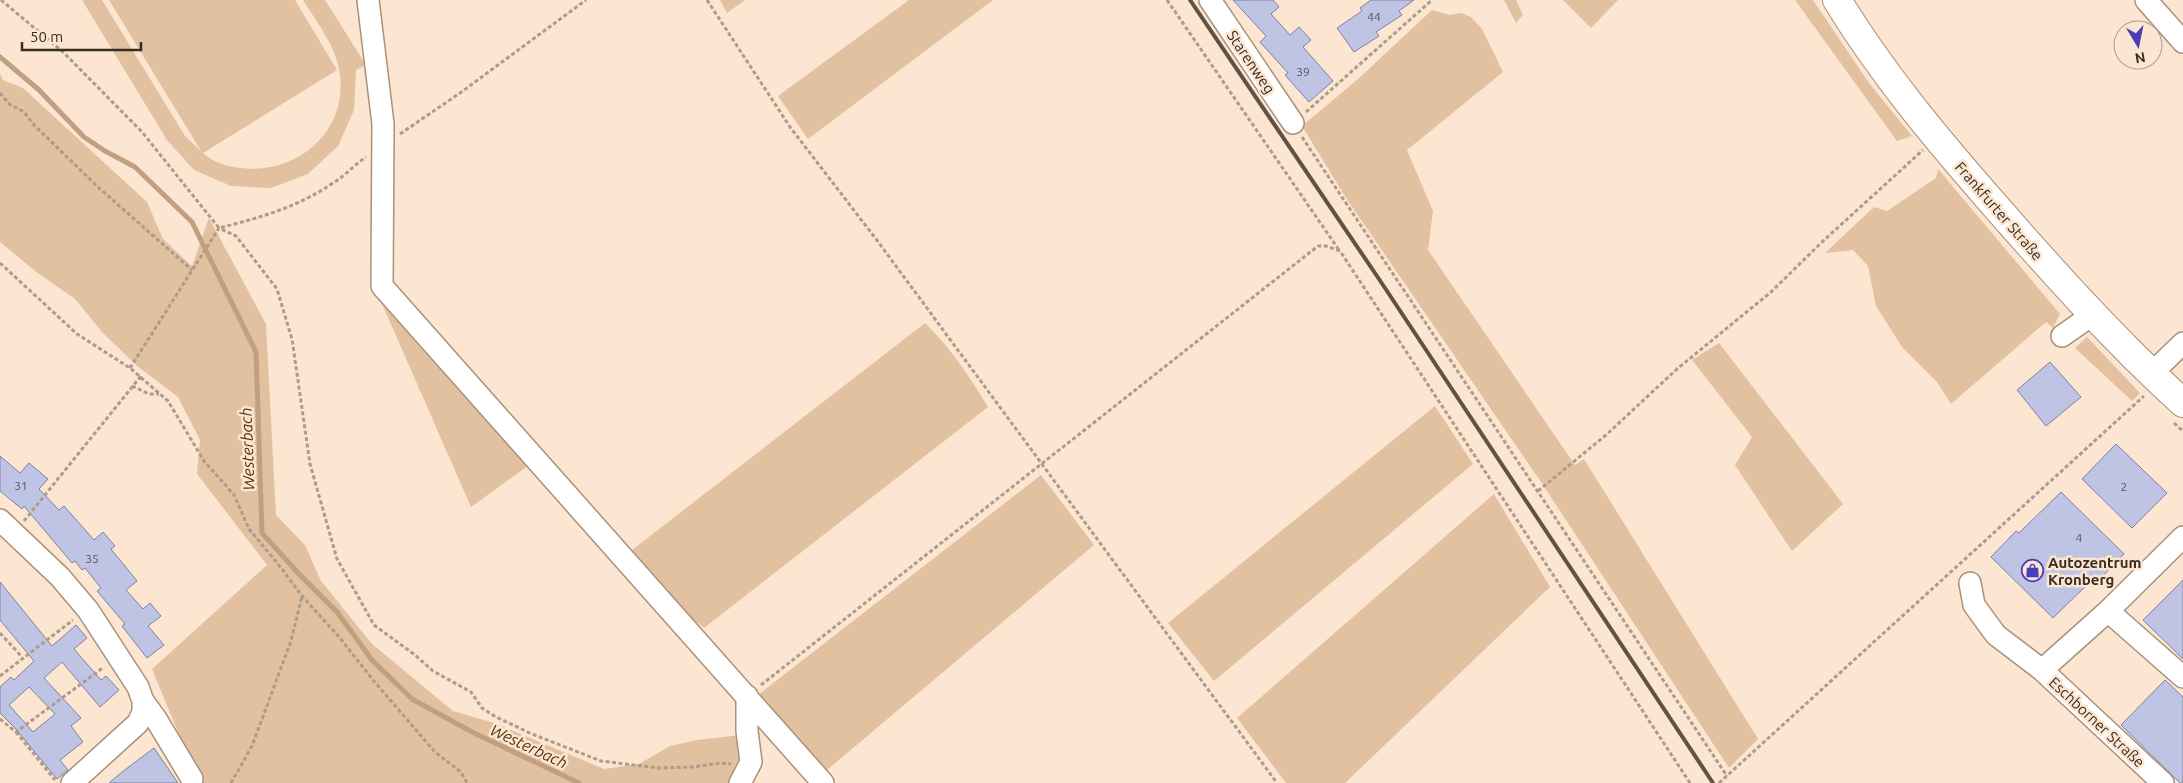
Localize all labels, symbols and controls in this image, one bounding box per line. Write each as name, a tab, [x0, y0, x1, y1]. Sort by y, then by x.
house number: 44	[1367, 10, 1381, 23]
scale bar	[22, 20, 141, 52]
north arrow	[2113, 20, 2163, 70]
street label: Starenweg	[1224, 27, 1278, 97]
text: 50 m	[30, 28, 63, 45]
text: N	[2134, 49, 2147, 67]
house number: 39	[1296, 65, 1310, 78]
street label: Frankfurter Straße	[1952, 158, 2046, 264]
water label: Westerbach	[237, 407, 257, 491]
house number: 31	[14, 479, 28, 492]
house number: 2	[2121, 480, 2127, 493]
house number: 4	[2076, 531, 2083, 544]
house number: 35	[85, 552, 99, 565]
place label: Autozentrum Kronberg	[2048, 554, 2141, 588]
shop icon: Autozentrum Kronberg	[2020, 559, 2044, 583]
street label: Eschborner Straße	[2046, 673, 2148, 771]
water label: Westerbach	[488, 720, 570, 772]

